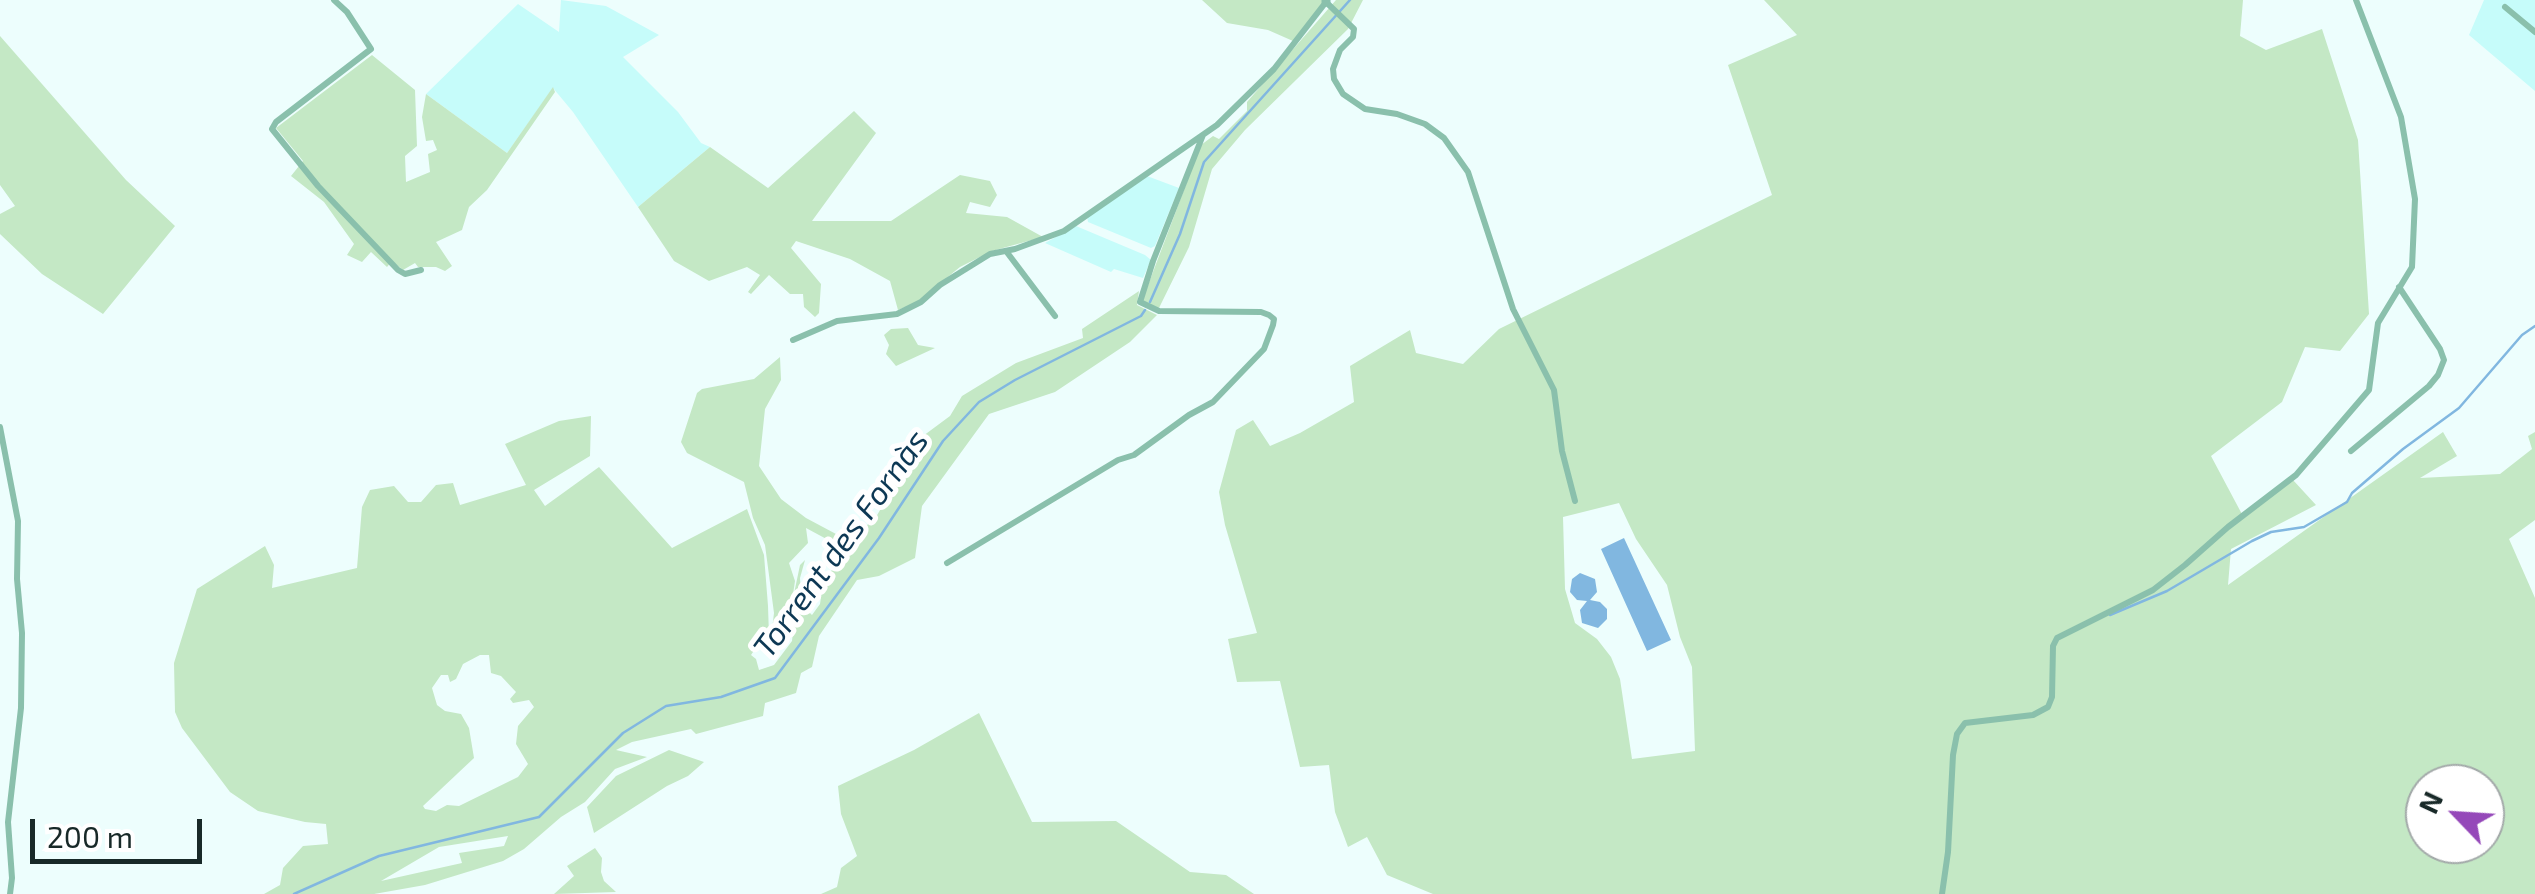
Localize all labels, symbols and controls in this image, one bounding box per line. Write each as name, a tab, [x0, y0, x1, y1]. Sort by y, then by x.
water label: Torrent des Fornàs	[745, 423, 937, 665]
north arrow	[2405, 764, 2505, 864]
text: N	[2410, 786, 2449, 819]
scale bar	[35, 799, 208, 861]
text: 200 m	[47, 818, 133, 854]

